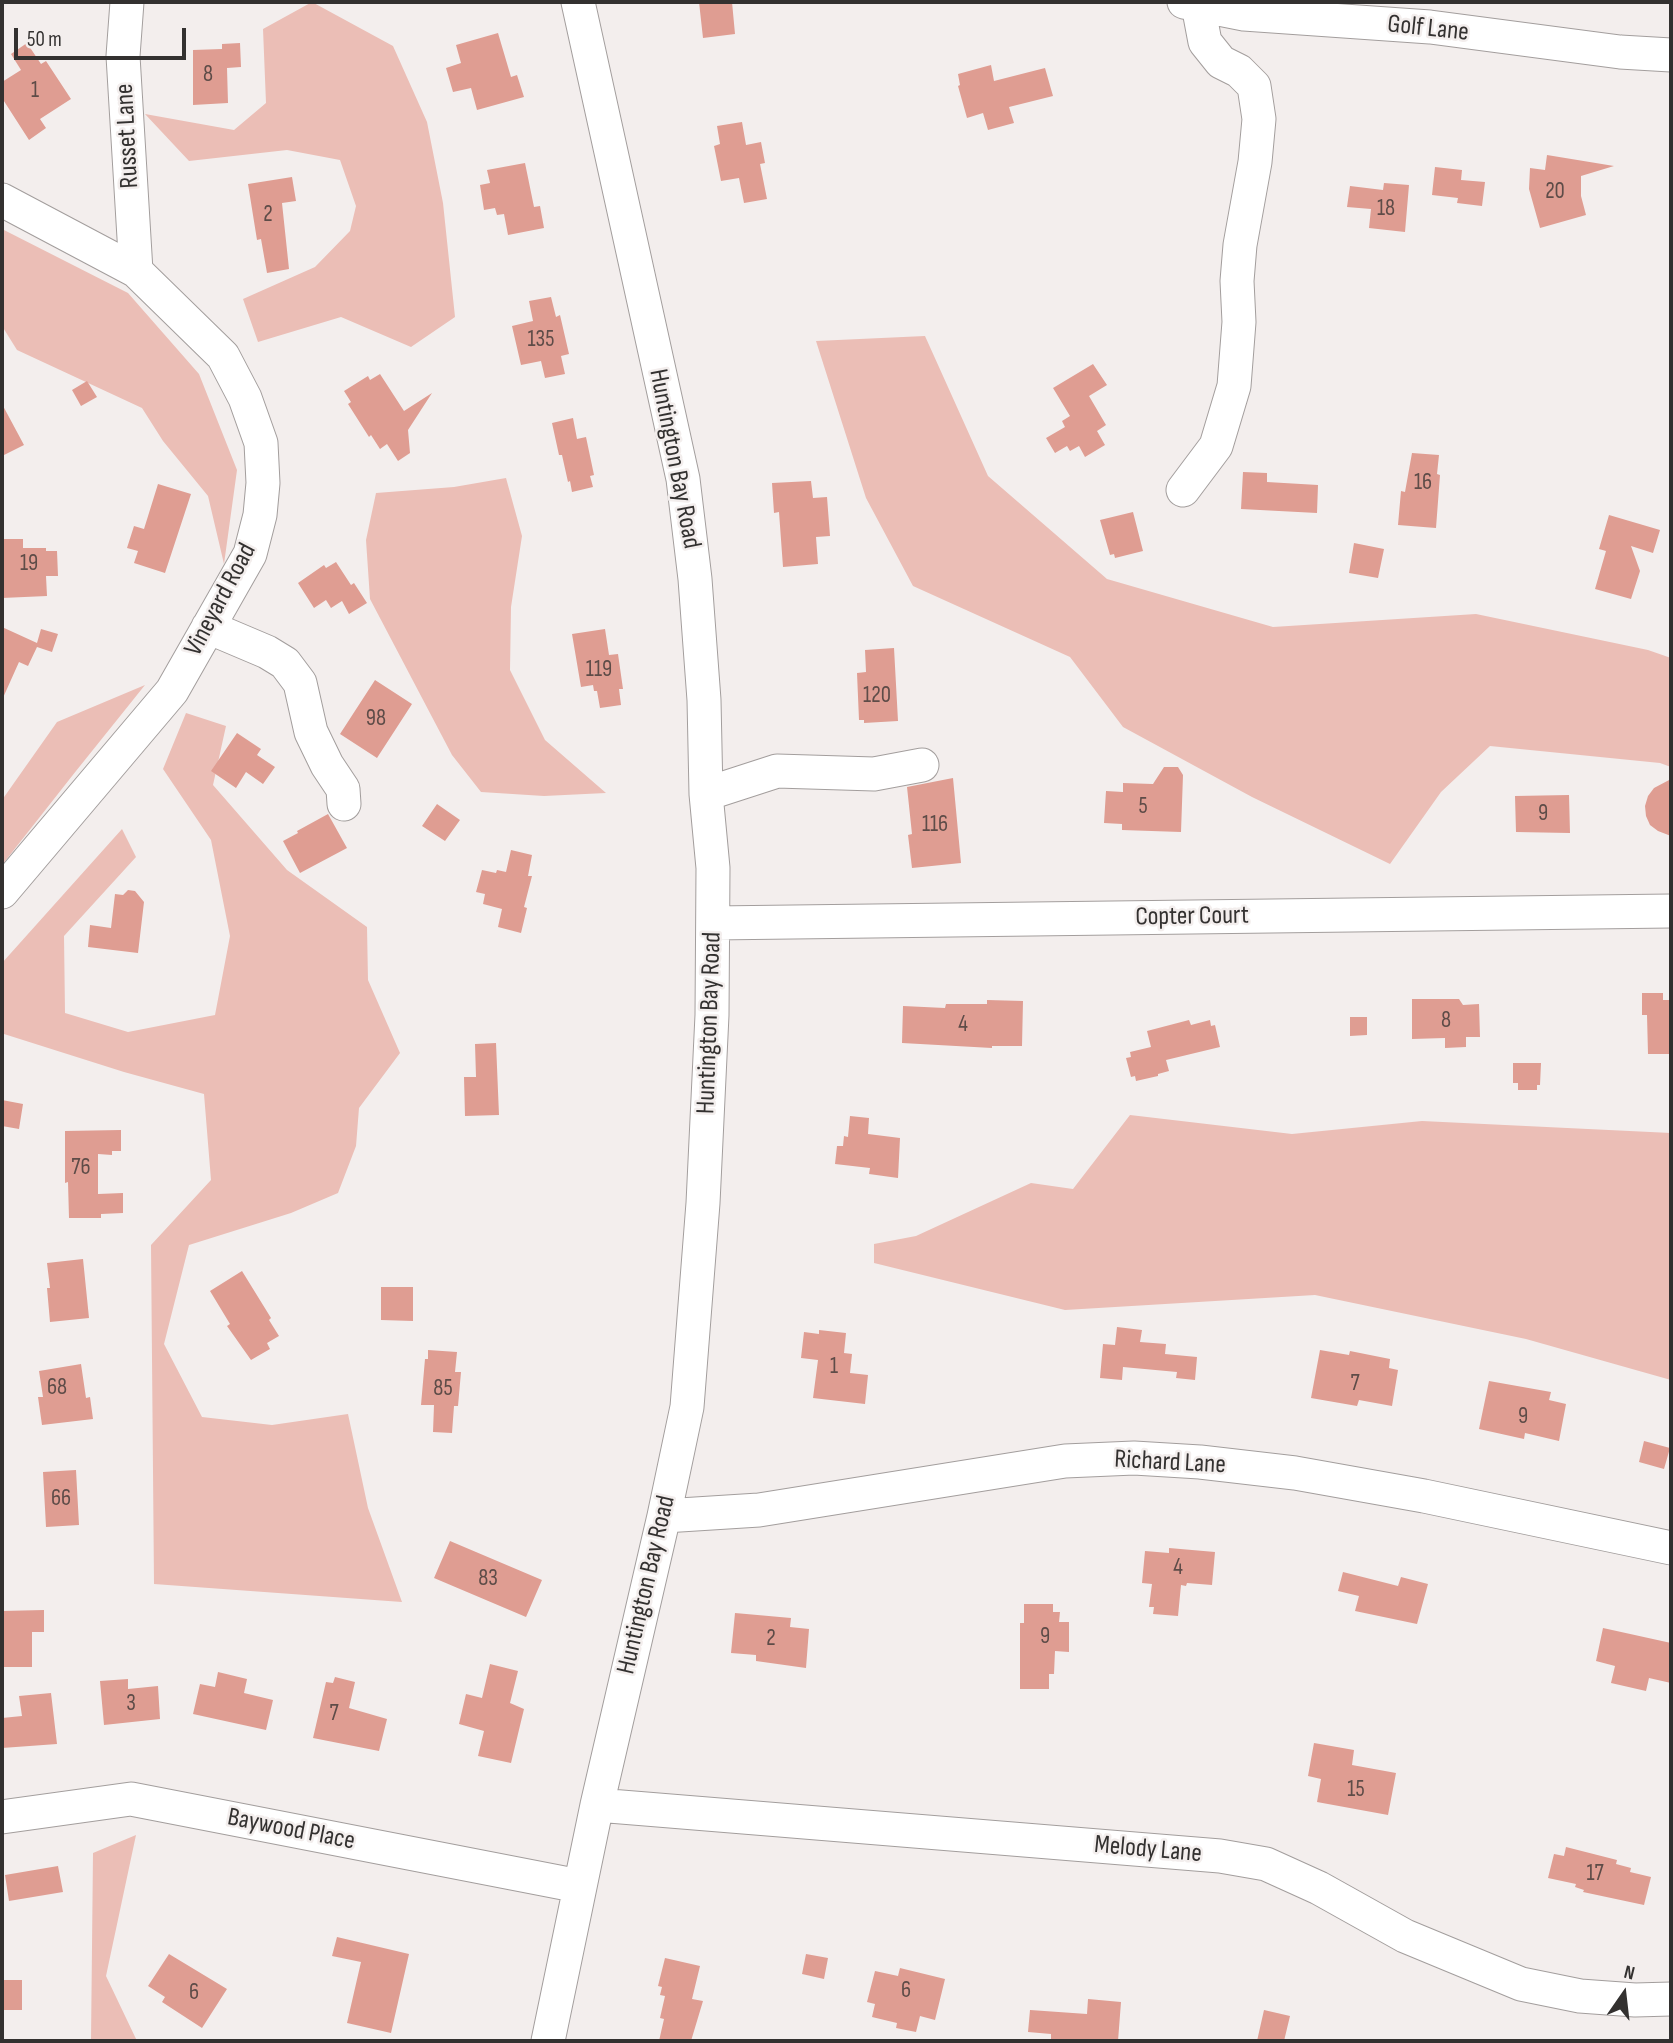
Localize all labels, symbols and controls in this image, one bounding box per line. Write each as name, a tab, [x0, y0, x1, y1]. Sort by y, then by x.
street label: Golf Lane	[1386, 9, 1470, 49]
scale bar	[18, 14, 189, 58]
text: 50 m	[27, 27, 62, 52]
house number: 8	[203, 61, 213, 89]
house number: 1	[31, 77, 39, 105]
street label: Russet Lane	[110, 83, 146, 189]
house number: 20	[1545, 178, 1565, 206]
house number: 18	[1377, 195, 1395, 223]
house number: 2	[263, 201, 273, 229]
house number: 135	[528, 326, 554, 354]
street label: Huntington Bay Road	[641, 367, 707, 551]
house number: 16	[1414, 469, 1432, 497]
street label: Vineyard Road	[178, 538, 264, 662]
house number: 19	[20, 550, 38, 578]
house number: 119	[586, 656, 612, 684]
house number: 120	[863, 682, 891, 710]
house number: 98	[366, 705, 386, 733]
house number: 5	[1138, 793, 1148, 821]
house number: 9	[1538, 800, 1548, 828]
house number: 116	[922, 811, 948, 839]
street label: Copter Court	[1135, 900, 1249, 934]
street label: Huntington Bay Road	[691, 931, 729, 1115]
house number: 8	[1441, 1007, 1451, 1035]
house number: 4	[958, 1011, 968, 1039]
house number: 76	[71, 1154, 91, 1182]
house number: 1	[830, 1353, 838, 1381]
house number: 7	[1350, 1370, 1360, 1398]
house number: 68	[47, 1374, 67, 1402]
house number: 85	[433, 1375, 453, 1403]
house number: 9	[1518, 1403, 1528, 1431]
street label: Richard Lane	[1113, 1445, 1227, 1481]
house number: 66	[51, 1485, 71, 1513]
street label: Huntington Bay Road	[611, 1493, 683, 1677]
house number: 4	[1173, 1554, 1183, 1582]
house number: 83	[478, 1565, 498, 1593]
house number: 9	[1040, 1623, 1050, 1651]
house number: 2	[766, 1625, 776, 1653]
house number: 3	[126, 1690, 136, 1718]
house number: 7	[329, 1700, 339, 1728]
house number: 15	[1347, 1776, 1365, 1804]
street label: Baywood Place	[225, 1802, 357, 1858]
street label: Melody Lane	[1093, 1830, 1203, 1870]
house number: 17	[1586, 1860, 1604, 1888]
north arrow	[1589, 1959, 1659, 2029]
text: N	[1621, 1961, 1637, 1986]
house number: 6	[901, 1977, 911, 2005]
house number: 6	[189, 1979, 199, 2007]

